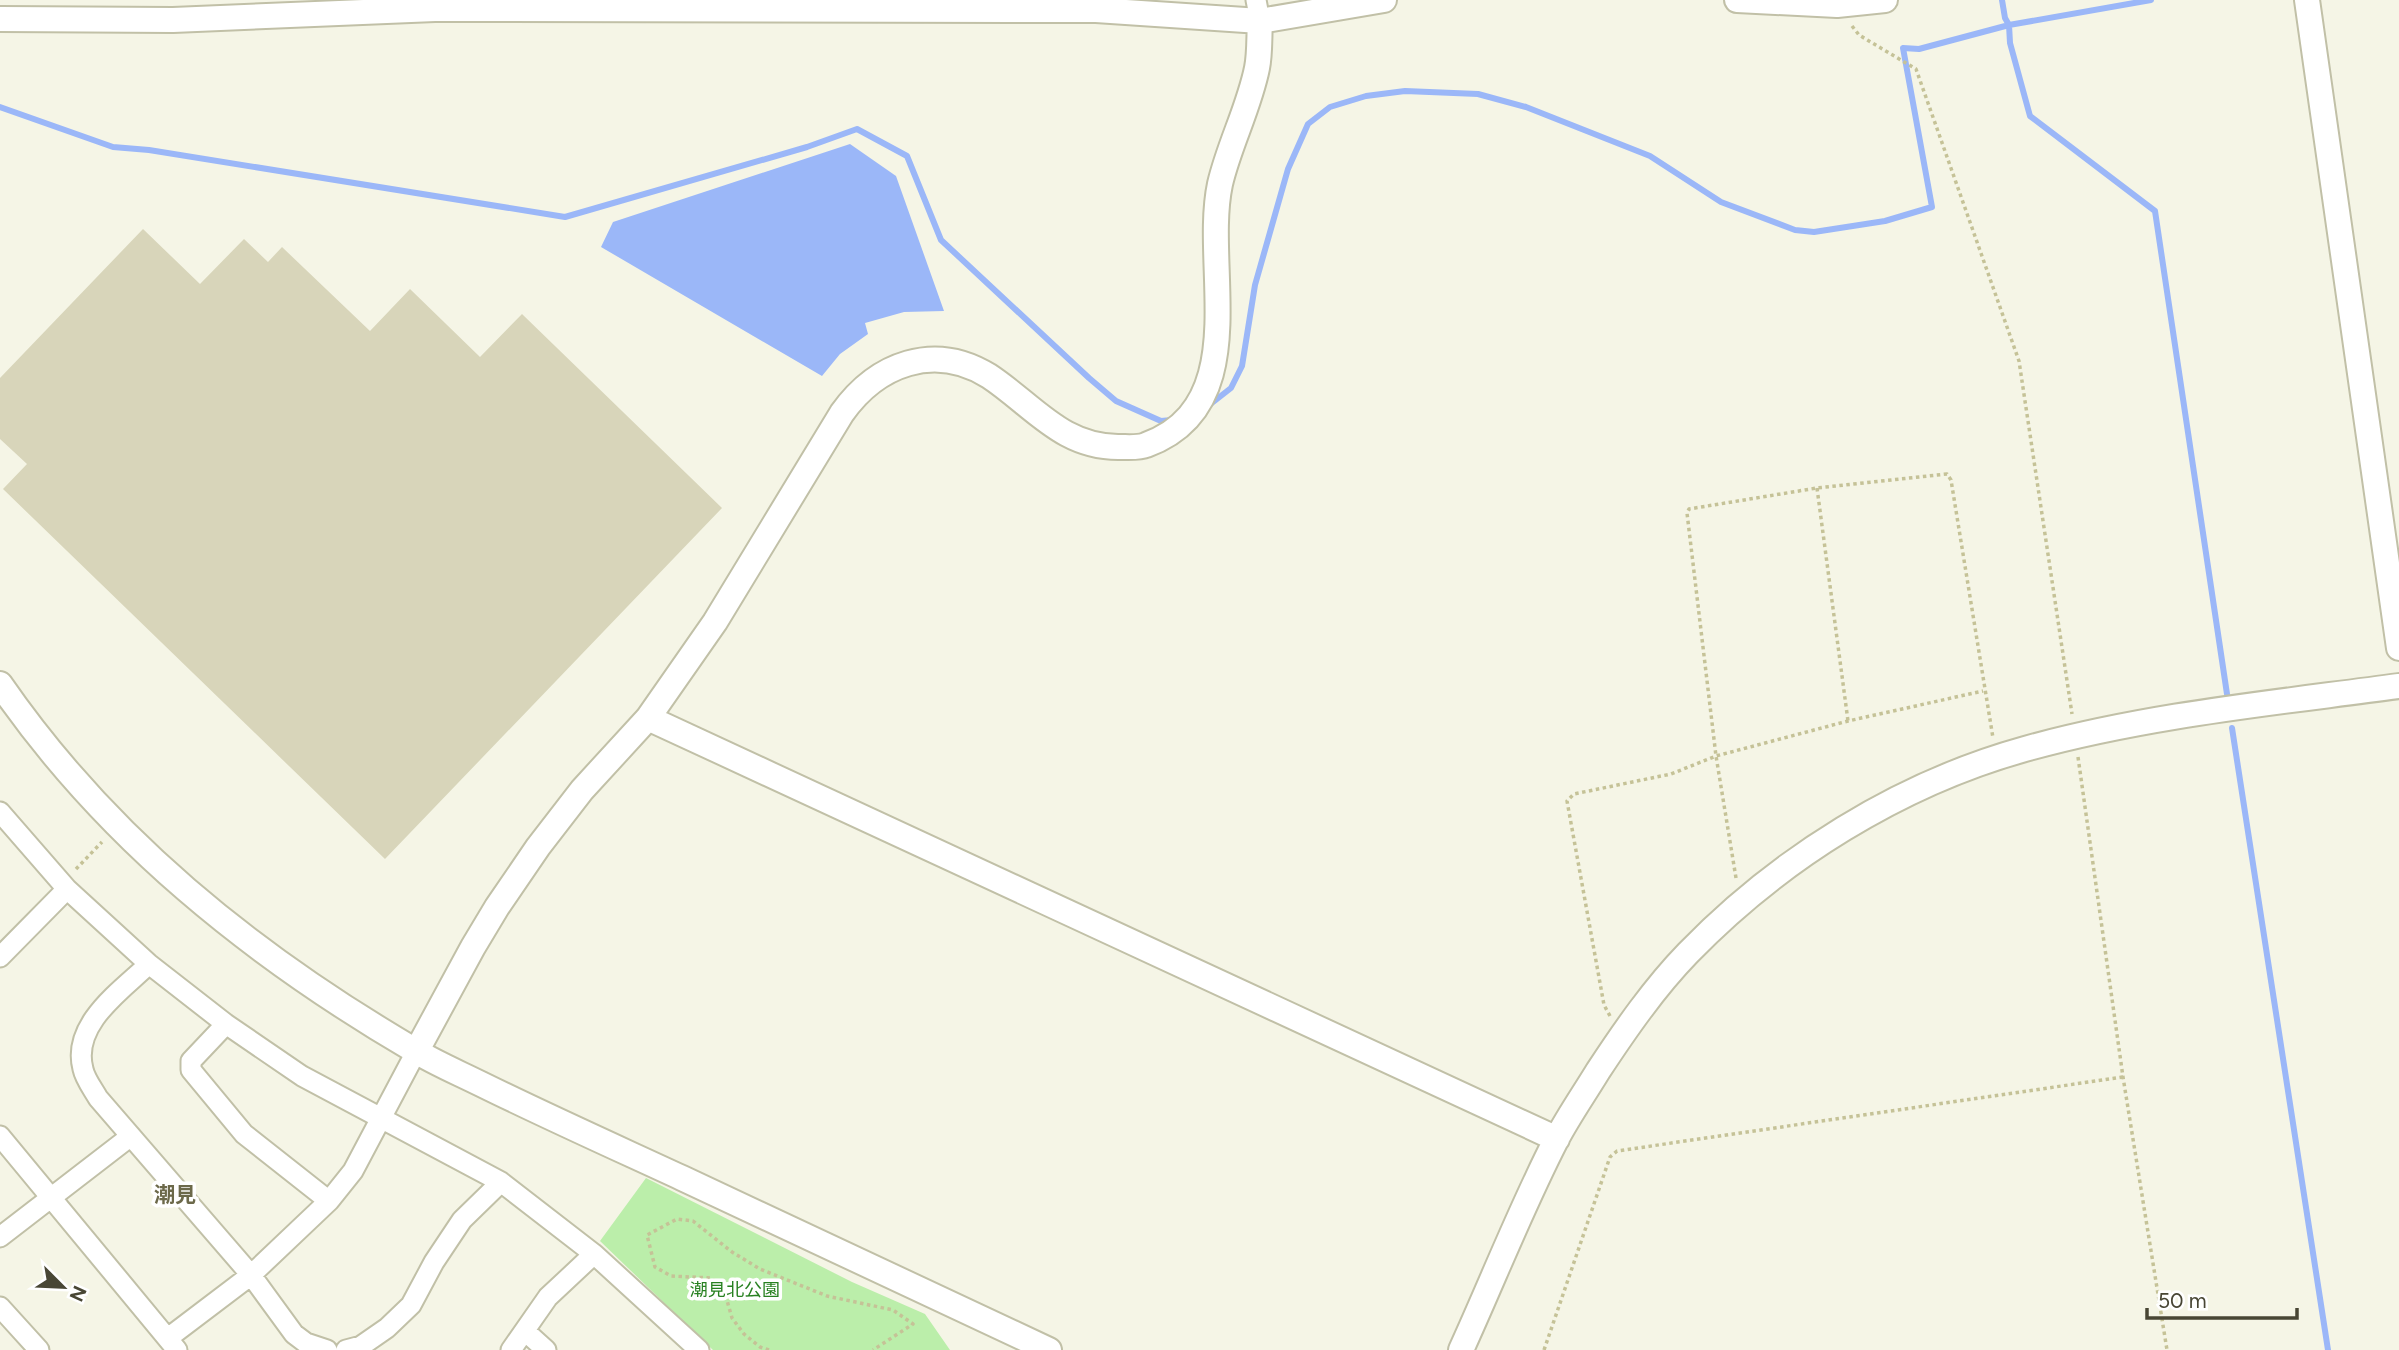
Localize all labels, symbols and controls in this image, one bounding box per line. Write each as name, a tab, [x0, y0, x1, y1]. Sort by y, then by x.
district label: 潮見	[154, 1182, 196, 1207]
north arrow	[28, 1252, 98, 1322]
scale bar	[2147, 1276, 2298, 1320]
park label: 潮見北公園	[690, 1279, 780, 1301]
text: N	[65, 1282, 92, 1305]
text: 50 m	[2158, 1288, 2207, 1313]

